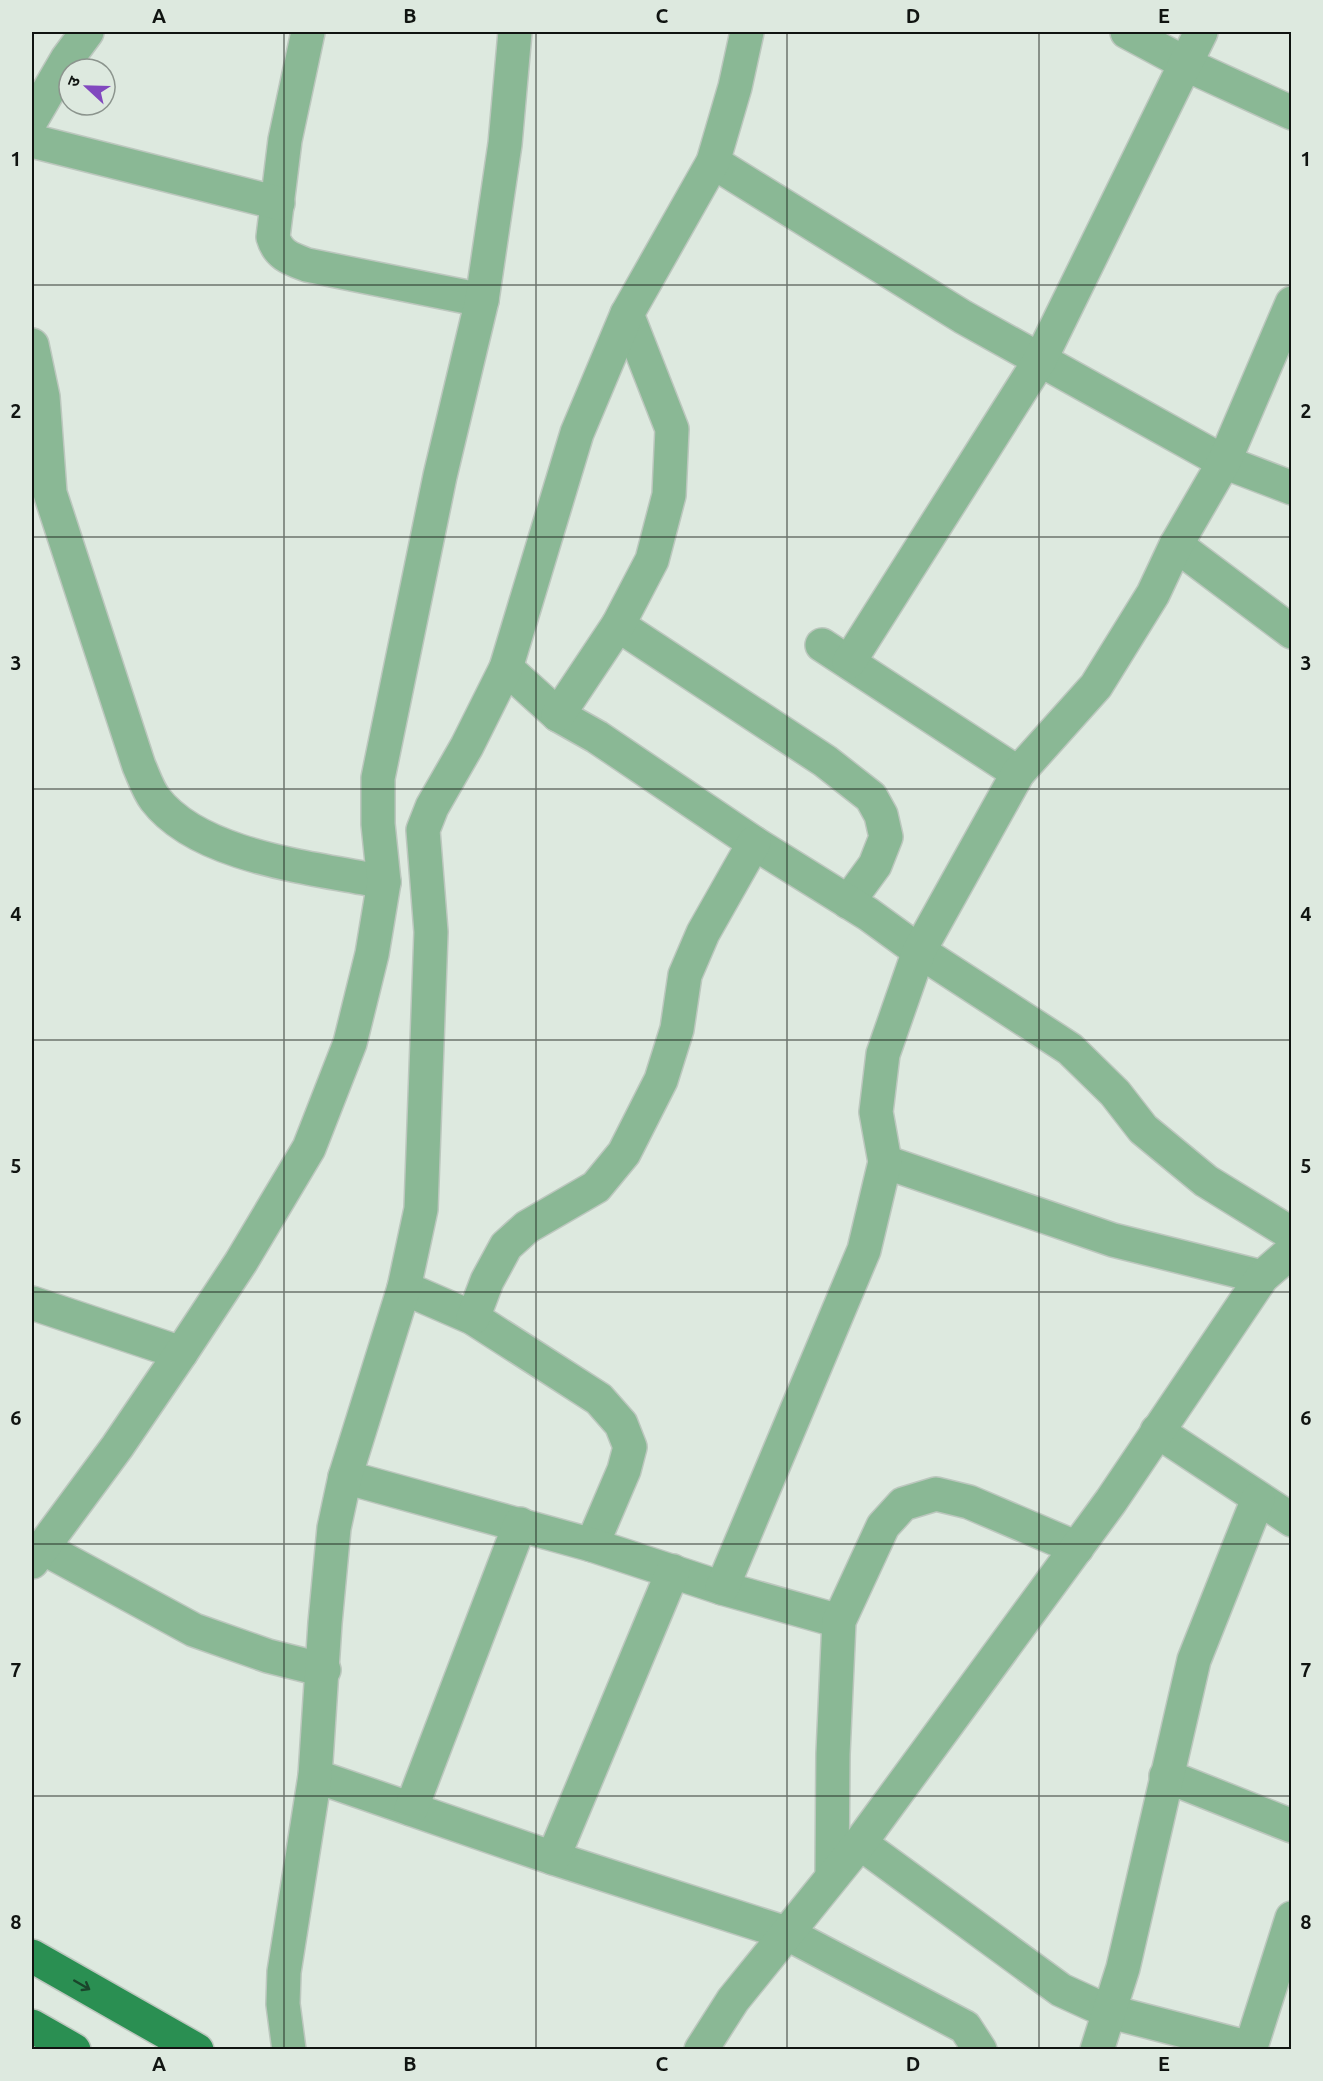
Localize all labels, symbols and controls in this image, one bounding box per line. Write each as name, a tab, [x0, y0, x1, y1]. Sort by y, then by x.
text: A	[152, 4, 166, 27]
text: B	[403, 4, 417, 27]
text: C	[656, 4, 669, 27]
text: D	[906, 4, 920, 27]
text: E	[1158, 4, 1170, 27]
north arrow	[57, 57, 117, 117]
text: उ	[63, 73, 83, 89]
text: 1	[10, 147, 22, 170]
text: 1	[1300, 147, 1312, 170]
text: 2	[10, 399, 22, 422]
text: 2	[1300, 399, 1312, 422]
text: 3	[10, 651, 22, 674]
text: 3	[1300, 651, 1312, 674]
text: 4	[10, 902, 22, 925]
text: 4	[1300, 902, 1312, 925]
text: 5	[10, 1154, 22, 1177]
text: 5	[1300, 1154, 1312, 1177]
text: 6	[10, 1406, 22, 1429]
text: 6	[1300, 1406, 1312, 1429]
text: 7	[10, 1658, 22, 1681]
text: 7	[1300, 1658, 1312, 1681]
text: 8	[10, 1910, 22, 1933]
text: 8	[1300, 1910, 1312, 1933]
one-way arrow	[73, 1980, 91, 1991]
text: A	[152, 2052, 166, 2075]
text: B	[403, 2052, 417, 2075]
text: C	[656, 2052, 669, 2075]
text: D	[906, 2052, 920, 2075]
text: E	[1158, 2052, 1170, 2075]

